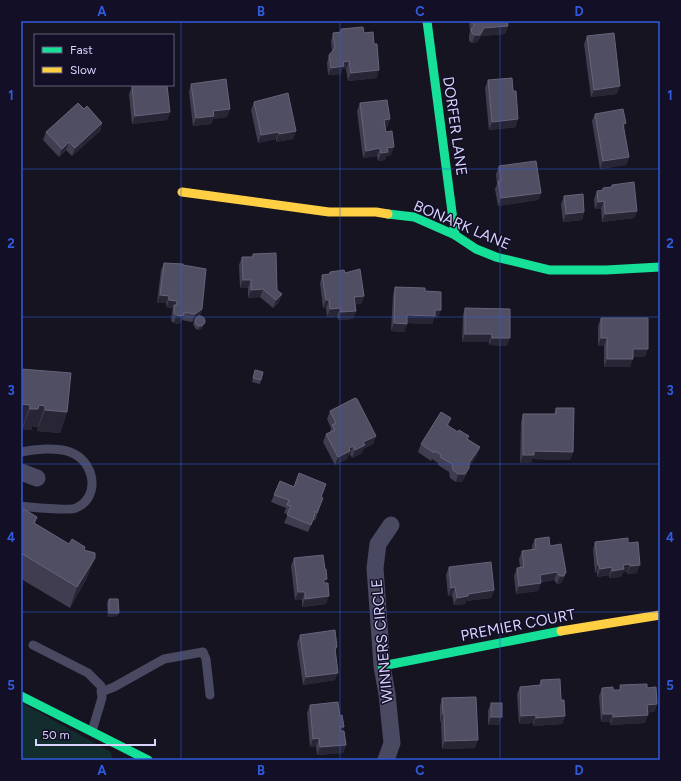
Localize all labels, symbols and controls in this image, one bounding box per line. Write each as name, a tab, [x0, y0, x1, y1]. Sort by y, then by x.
text: A	[97, 4, 107, 19]
text: B	[257, 4, 265, 19]
text: C	[415, 4, 425, 19]
text: D	[574, 4, 584, 19]
legend	[34, 34, 174, 86]
text: Fast	[70, 43, 93, 57]
text: Slow	[70, 63, 97, 77]
street label: DORFER LANE	[439, 75, 471, 177]
text: 1	[8, 88, 14, 103]
text: 1	[667, 88, 673, 103]
street label: BONARK LANE	[411, 197, 513, 253]
text: 2	[7, 236, 15, 251]
text: 2	[666, 236, 674, 251]
text: 3	[7, 383, 15, 398]
text: 3	[666, 383, 674, 398]
text: 4	[7, 530, 15, 545]
text: 4	[666, 530, 674, 545]
street label: WINNERS CIRCLE	[368, 578, 396, 704]
street label: PREMIER COURT	[459, 605, 578, 645]
text: 5	[7, 678, 15, 693]
text: 5	[666, 678, 674, 693]
scale bar	[36, 721, 155, 747]
text: 50 m	[42, 728, 70, 742]
text: A	[97, 763, 107, 778]
text: B	[257, 763, 265, 778]
text: C	[415, 763, 425, 778]
text: D	[574, 763, 584, 778]

